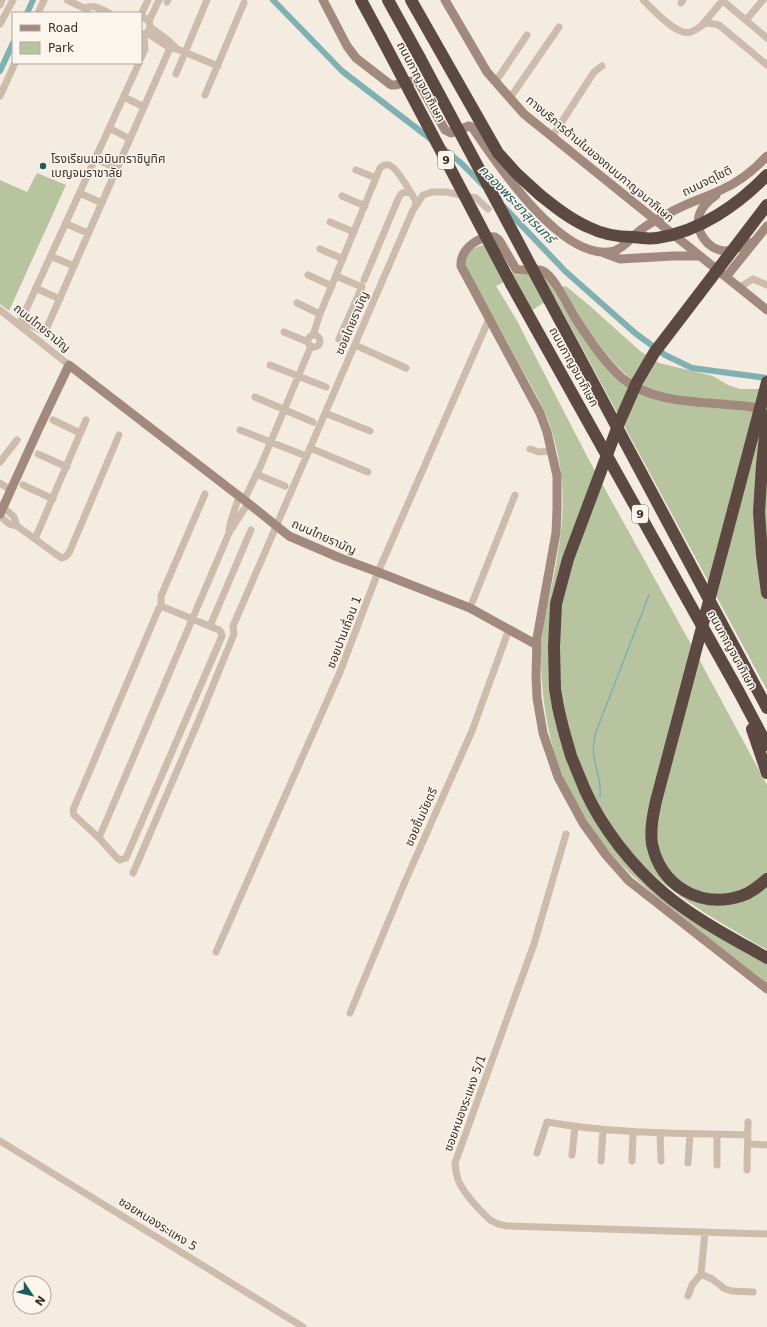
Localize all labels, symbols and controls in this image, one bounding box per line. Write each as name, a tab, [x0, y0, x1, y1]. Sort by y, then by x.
legend	[12, 12, 142, 64]
text: Road	[48, 21, 78, 35]
street label: ถนนกาญจนาภิเษก	[394, 39, 448, 125]
text: Park	[48, 41, 74, 55]
street label: ทางบริการด้านในของถนนกาญจนาภิเษก	[523, 93, 677, 225]
road number: 9	[438, 151, 454, 169]
place label: โรงเรียนนวมินทราชินูทิศ เบญจมราชาลัย	[51, 152, 165, 180]
marker: โรงเรียนนวมินทราชินูทิศ เบญจมราชาลัย	[38, 161, 48, 171]
water label: คลองพระยาสุเรนทร์	[475, 162, 560, 249]
street label: ถนนจตุโชติ	[680, 163, 734, 199]
street label: ซอยไทยรามัญ	[332, 289, 372, 357]
street label: ถนนไทยรามัญ	[11, 301, 73, 355]
street label: ถนนกาญจนาภิเษก	[546, 325, 602, 409]
road number: 9	[632, 505, 648, 523]
street label: ถนนไทยรามัญ	[290, 517, 358, 557]
street label: ซอยปานเถื่อน 1	[322, 593, 364, 670]
street label: ถนนกาญจนาภิเษก	[704, 608, 760, 692]
street label: ซอยชื้นมัยตรี	[400, 785, 440, 848]
street label: ซอยหนองระแหง 5/1	[441, 1053, 489, 1153]
street label: ซอยหนองระแหง 5	[116, 1194, 200, 1254]
north arrow	[12, 1275, 52, 1315]
text: N	[32, 1293, 48, 1308]

